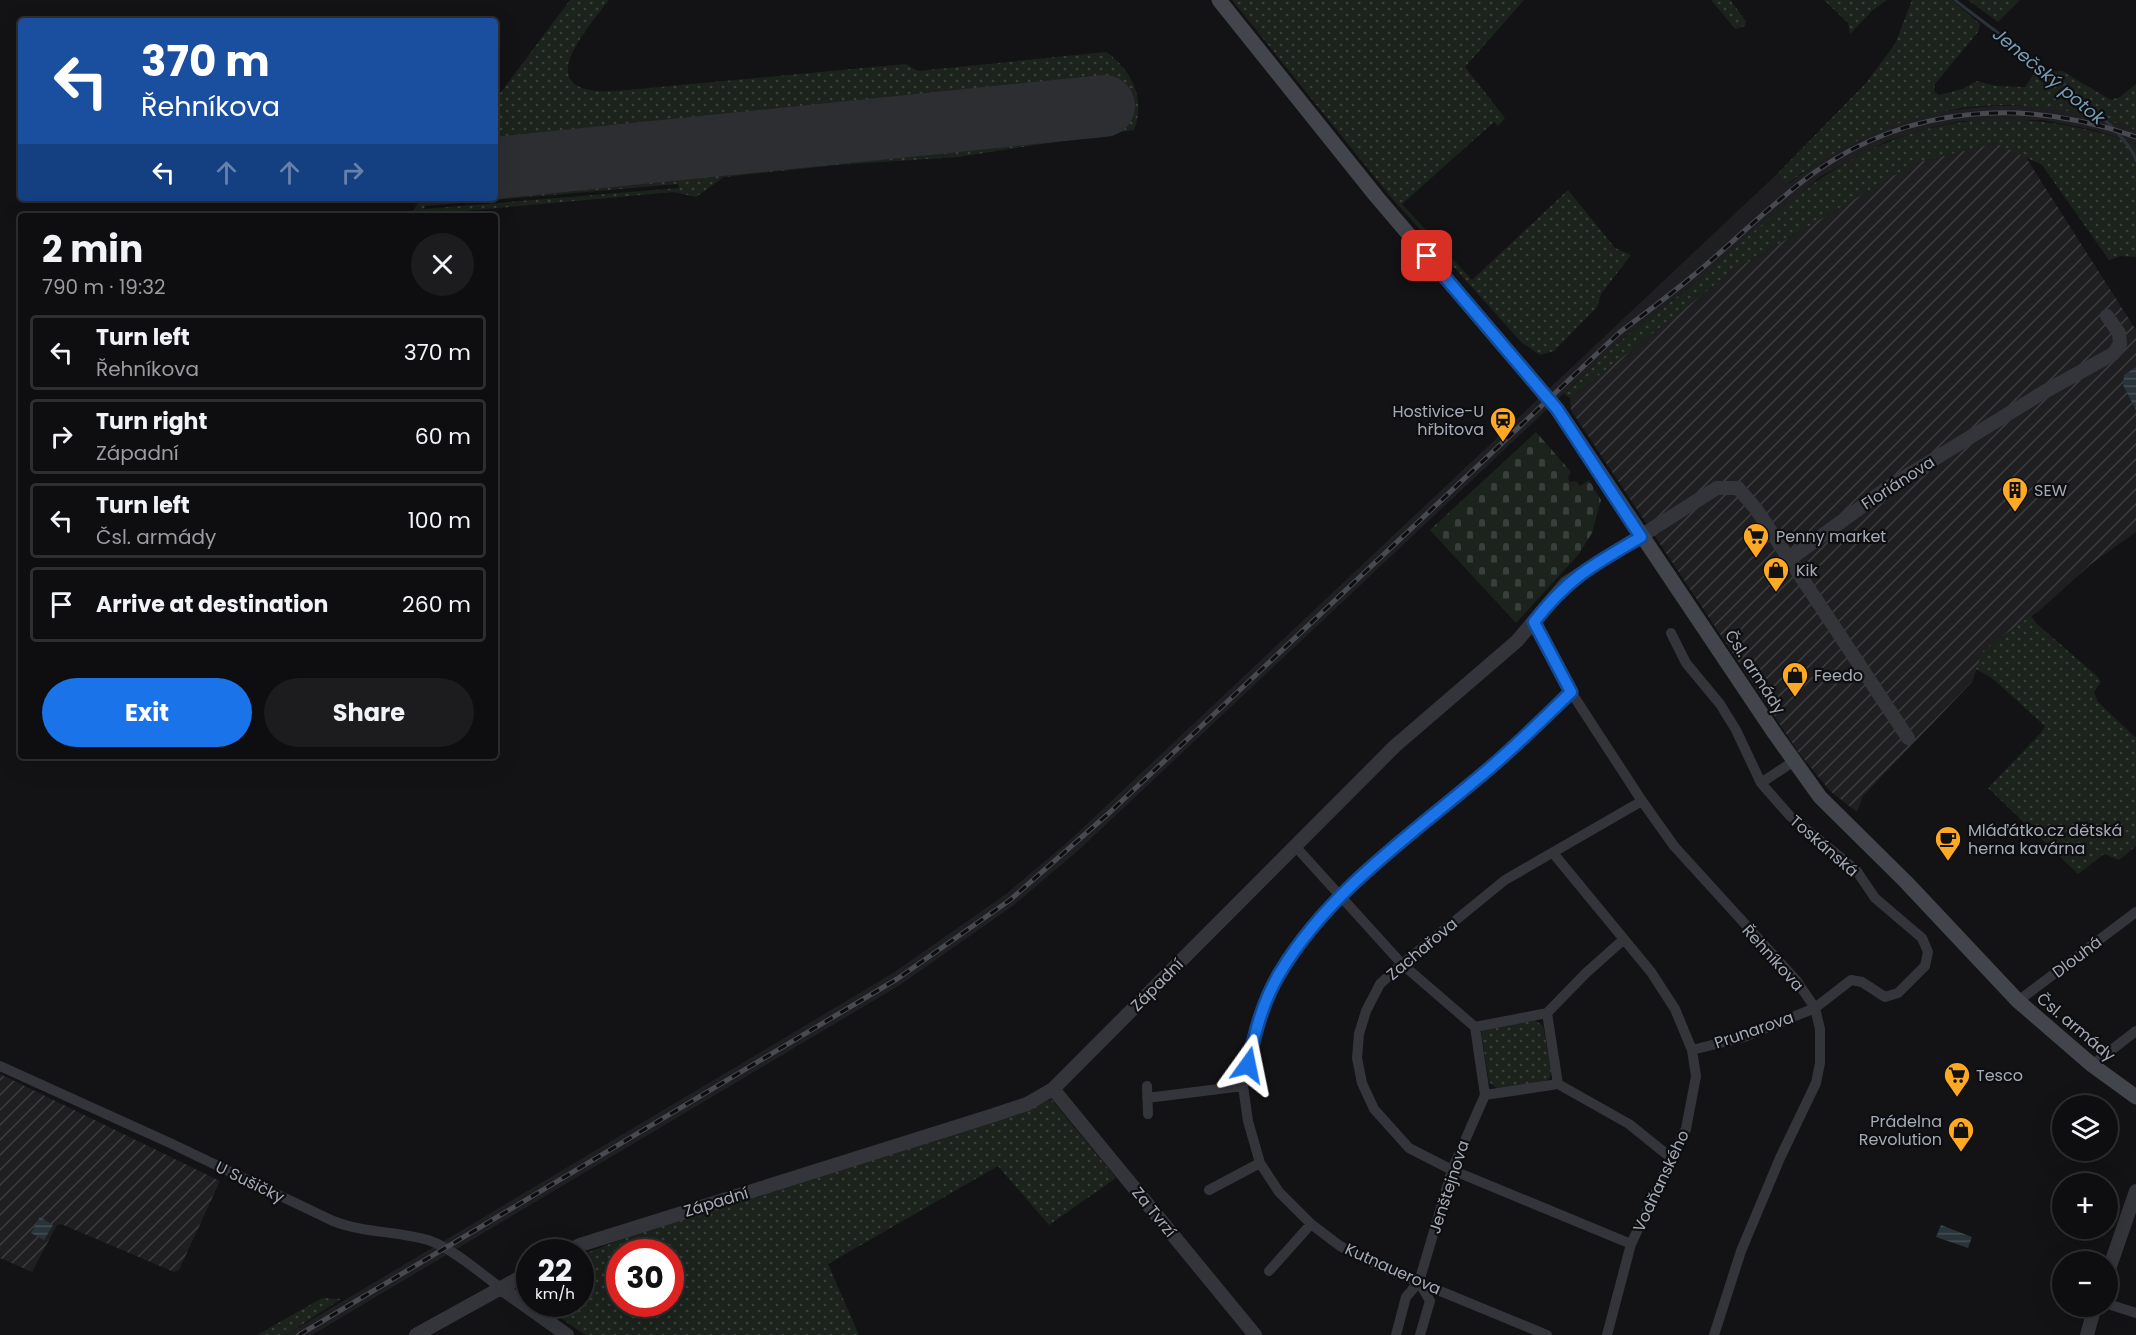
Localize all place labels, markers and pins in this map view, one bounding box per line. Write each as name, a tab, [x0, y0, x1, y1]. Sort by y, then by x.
pin	[1401, 230, 1452, 281]
place label: Hostivice-U hřbitova	[1392, 400, 1484, 441]
station icon: Hostivice-U hřbitova	[1488, 405, 1518, 443]
building icon: SEW	[2000, 475, 2030, 513]
place label: SEW	[2034, 479, 2068, 502]
supermarket icon: Penny market	[1741, 521, 1771, 559]
place label: Penny market	[1776, 525, 1886, 548]
shop icon: Kik	[1761, 555, 1791, 593]
place label: Kik	[1796, 559, 1819, 582]
shop icon: Feedo	[1780, 660, 1810, 698]
place label: Feedo	[1814, 664, 1863, 687]
place label: Mláďátko.cz dětská herna kavárna	[1968, 819, 2122, 860]
cafe icon: Mláďátko.cz dětská herna kavárna	[1933, 824, 1963, 862]
supermarket icon: Tesco	[1942, 1060, 1972, 1098]
place label: Tesco	[1976, 1064, 2023, 1087]
place label: Prádelna Revolution	[1859, 1110, 1942, 1151]
shop icon: Prádelna Revolution	[1946, 1115, 1976, 1153]

